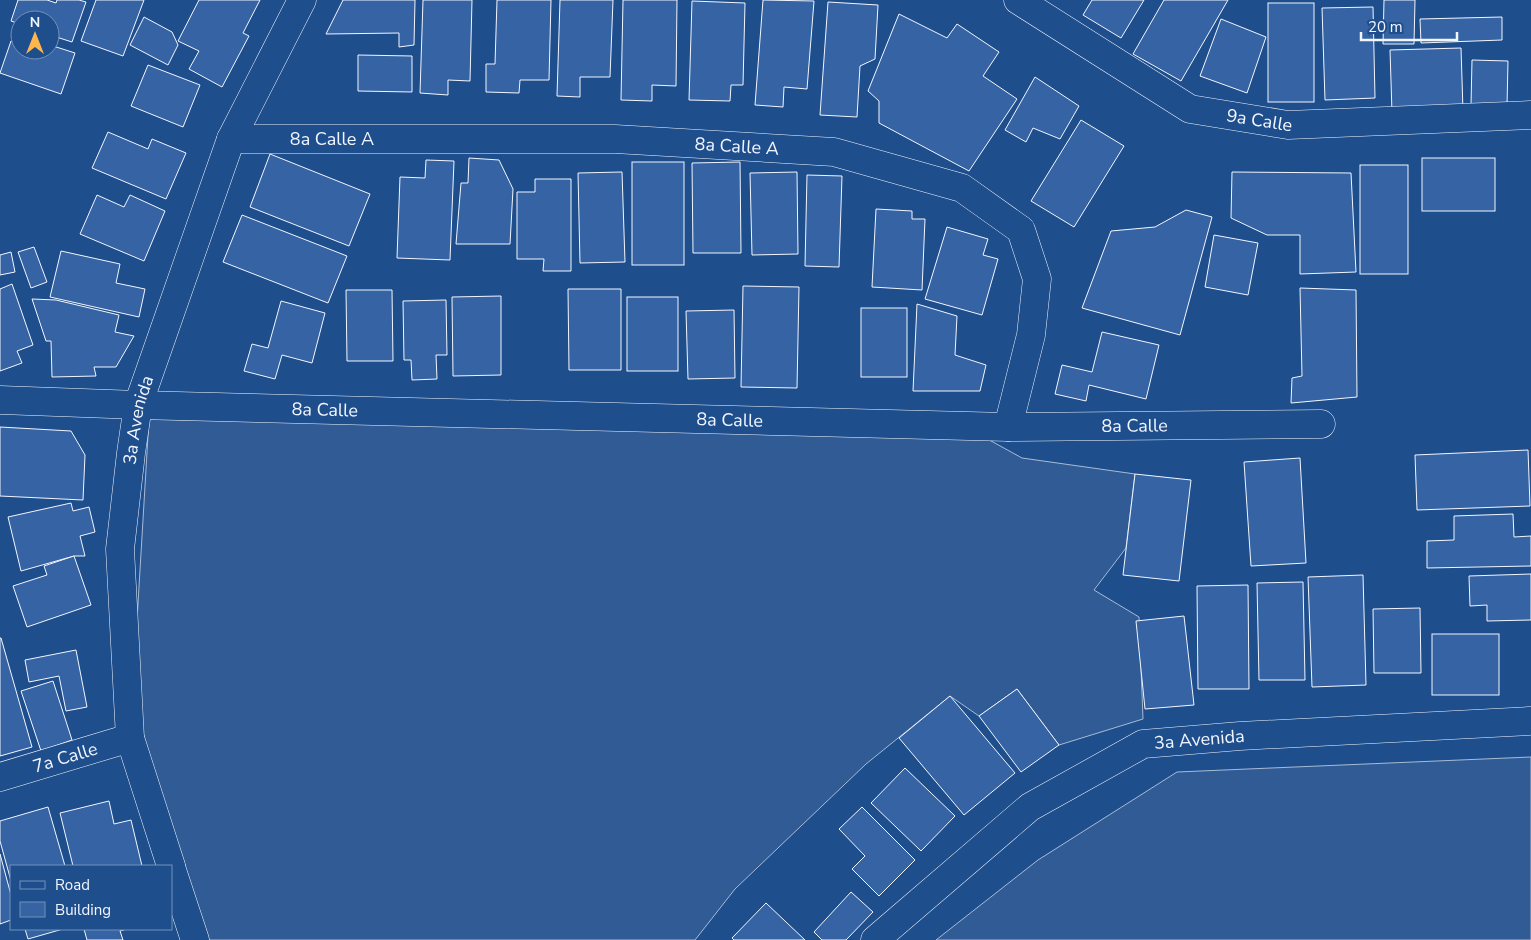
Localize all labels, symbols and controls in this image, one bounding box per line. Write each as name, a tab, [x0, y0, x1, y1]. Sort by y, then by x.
north arrow	[10, 10, 60, 60]
scale bar	[1361, 10, 1457, 42]
text: N	[30, 13, 40, 32]
text: 20 m	[1368, 17, 1403, 37]
street label: 9a Calle	[1225, 103, 1294, 138]
street label: 8a Calle A	[290, 127, 374, 151]
street label: 8a Calle A	[694, 132, 780, 161]
street label: 3a Avenida	[118, 372, 159, 466]
street label: 8a Calle	[291, 397, 358, 423]
street label: 8a Calle	[696, 407, 763, 433]
street label: 8a Calle	[1101, 413, 1168, 438]
street label: 3a Avenida	[1153, 724, 1245, 755]
street label: 7a Calle	[30, 736, 100, 779]
legend	[10, 865, 172, 930]
text: Road	[55, 875, 90, 895]
text: Building	[55, 900, 111, 920]

